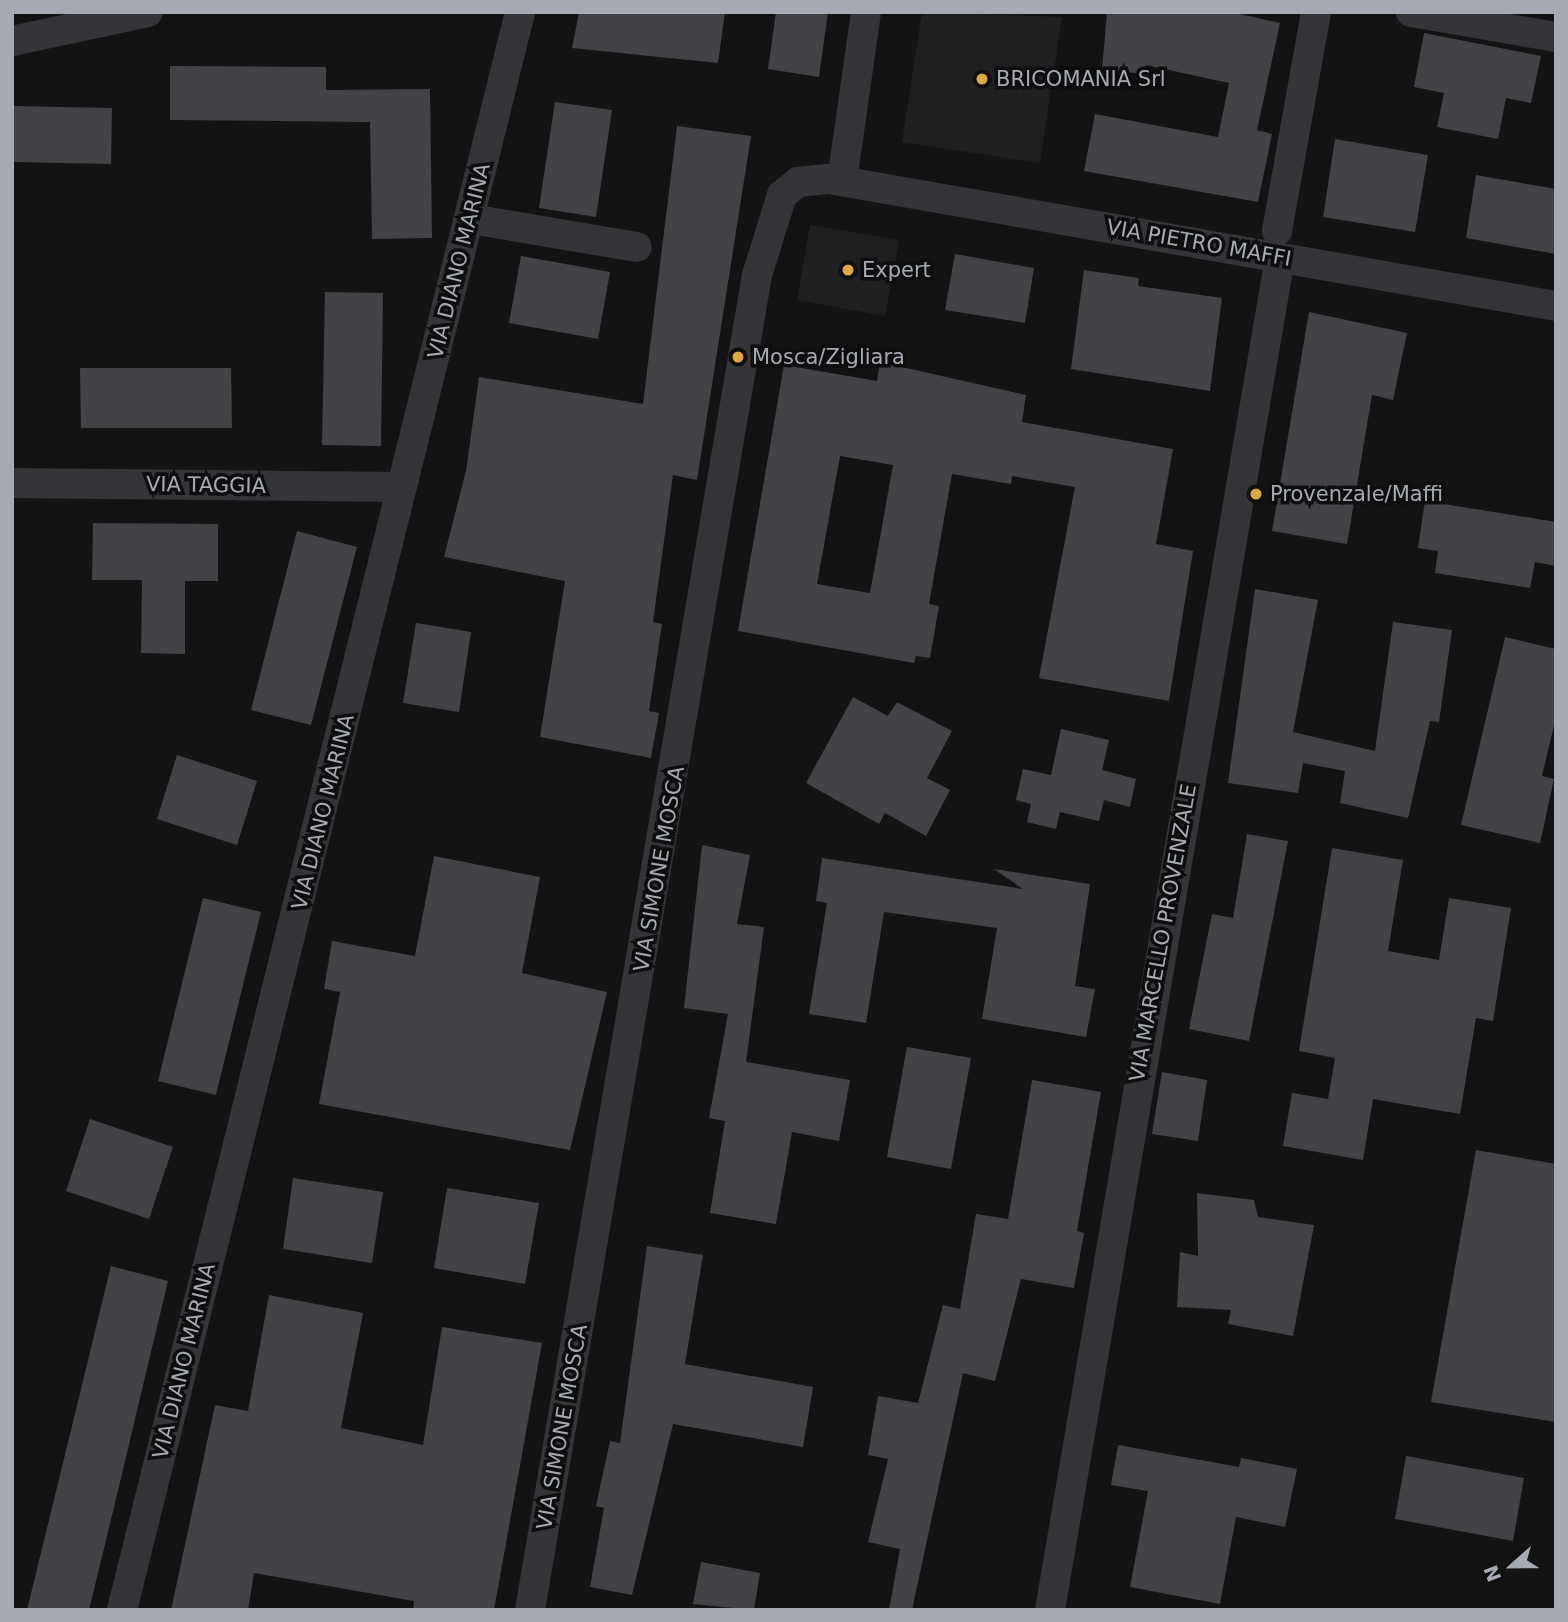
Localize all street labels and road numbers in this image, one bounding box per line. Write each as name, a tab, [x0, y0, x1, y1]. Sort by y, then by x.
street label: VIA DIANO MARINA	[423, 161, 495, 361]
street label: VIA PIETRO MAFFI	[1105, 214, 1293, 272]
street label: VIA TAGGIA	[146, 471, 266, 499]
street label: VIA DIANO MARINA	[287, 712, 359, 912]
street label: VIA SIMONE MOSCA	[628, 764, 690, 974]
street label: VIA MARCELLO PROVENZALE	[1124, 782, 1202, 1084]
street label: VIA DIANO MARINA	[148, 1261, 220, 1461]
street label: VIA SIMONE MOSCA	[531, 1322, 593, 1532]

